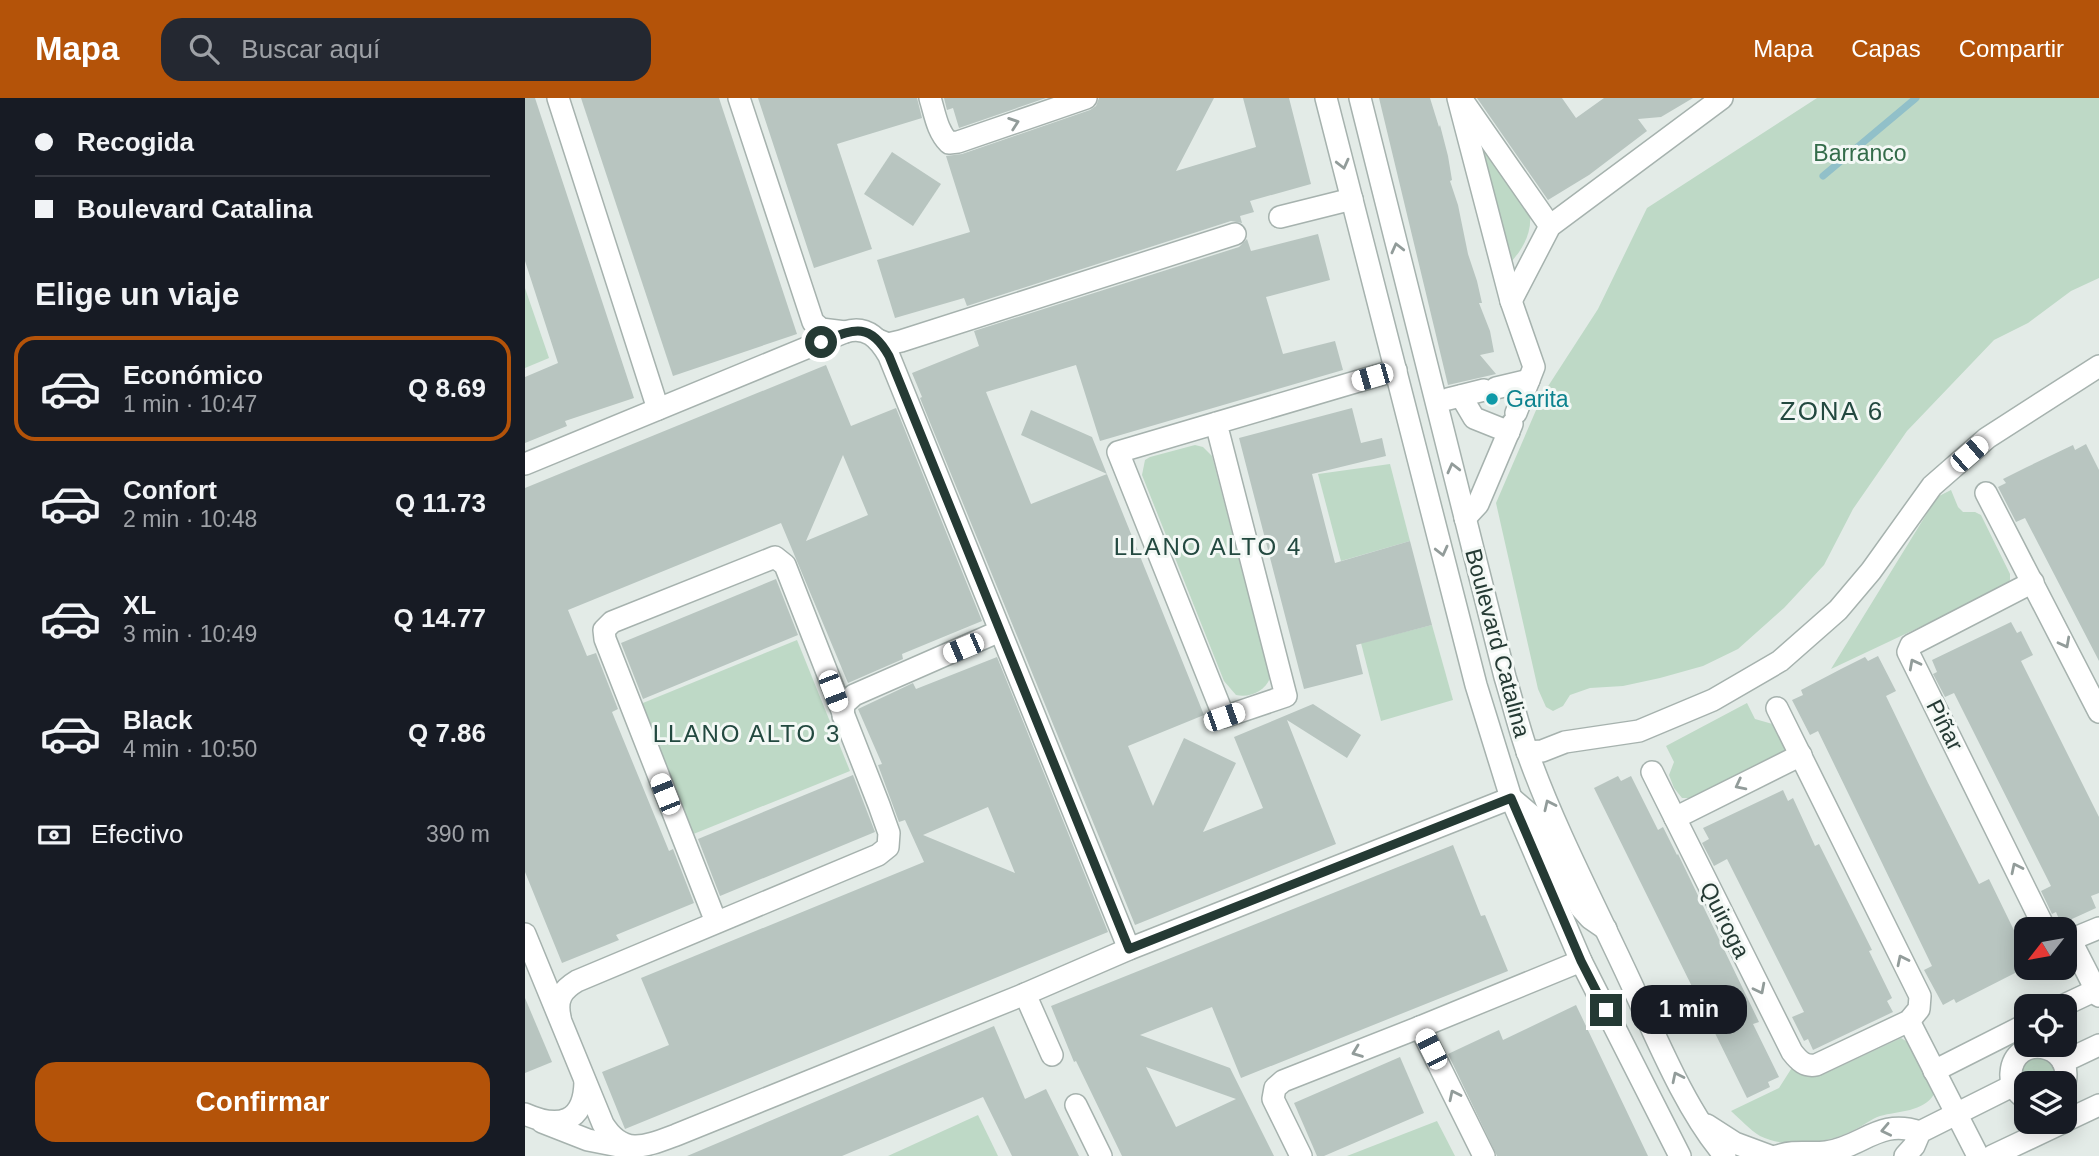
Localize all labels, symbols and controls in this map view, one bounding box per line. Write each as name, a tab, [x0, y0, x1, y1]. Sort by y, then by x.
search box	[161, 18, 651, 81]
text: Mapa	[35, 30, 119, 67]
icon: search	[185, 30, 223, 68]
text: Buscar aquí	[241, 34, 380, 64]
text: Mapa	[1753, 35, 1813, 62]
text: Capas	[1851, 35, 1921, 62]
text: Compartir	[1959, 35, 2064, 62]
one-way arrow	[1007, 117, 1020, 131]
text: Recogida	[77, 127, 194, 157]
park label: Barranco	[1813, 140, 1907, 166]
one-way arrow	[1335, 158, 1349, 170]
text: Boulevard Catalina	[77, 194, 313, 224]
one-way arrow	[1391, 242, 1405, 254]
text: Elige un viaje	[35, 276, 240, 312]
route start	[805, 326, 837, 358]
icon: car	[39, 357, 102, 420]
text: Económico	[123, 360, 263, 390]
car	[1349, 361, 1396, 393]
text: Q 8.69	[408, 373, 486, 403]
place label: Garita	[1506, 386, 1569, 412]
text: 1 min · 10:47	[123, 391, 257, 417]
marker: Garita	[1484, 391, 1500, 407]
district label: ZONA 6	[1780, 396, 1884, 426]
car	[1947, 432, 1992, 476]
one-way arrow	[1447, 462, 1461, 474]
icon: car	[39, 472, 102, 535]
text: Confort	[123, 475, 217, 505]
text: Q 11.73	[395, 488, 486, 518]
text: 2 min · 10:48	[123, 506, 257, 532]
district label: LLANO ALTO 4	[1114, 533, 1302, 560]
one-way arrow	[1434, 545, 1448, 557]
street label: Boulevard Catalina	[1460, 546, 1536, 740]
icon: car	[39, 587, 102, 650]
text: XL	[123, 590, 156, 620]
text: Q 14.77	[393, 603, 486, 633]
text: 3 min · 10:49	[123, 621, 257, 647]
car	[940, 630, 987, 666]
one-way arrow	[2057, 635, 2070, 648]
one-way arrow	[1909, 659, 1923, 671]
car	[816, 668, 851, 714]
street label: Piñar	[1921, 695, 1969, 755]
car	[1201, 700, 1248, 734]
icon: car	[39, 702, 102, 765]
text: Black	[123, 705, 192, 735]
text: Q 7.86	[408, 718, 486, 748]
district label: LLANO ALTO 3	[653, 720, 841, 747]
text: 4 min · 10:50	[123, 736, 257, 762]
car	[648, 771, 683, 817]
one-way arrow	[1735, 777, 1747, 791]
one-way arrow	[1543, 799, 1557, 812]
icon: cash	[35, 816, 73, 854]
text: Efectivo	[91, 819, 184, 849]
text: 390 m	[426, 821, 490, 847]
one-way arrow	[2010, 863, 2024, 875]
street label: Quiroga	[1695, 878, 1755, 963]
north arrow	[2014, 917, 2077, 980]
map controls	[2014, 917, 2077, 1134]
one-way arrow	[1896, 955, 1910, 967]
one-way arrow	[1752, 982, 1766, 994]
callout: 1 min	[1631, 986, 1746, 1034]
route end	[1590, 994, 1622, 1026]
button: locate	[2014, 994, 2077, 1057]
text: 1 min	[1659, 996, 1719, 1022]
car	[1413, 1026, 1450, 1072]
one-way arrow	[1351, 1044, 1363, 1058]
button: Confirmar	[35, 1062, 490, 1142]
button: layers	[2014, 1071, 2077, 1134]
one-way arrow	[1671, 1072, 1685, 1084]
one-way arrow	[1448, 1090, 1462, 1102]
one-way arrow	[1880, 1121, 1892, 1136]

